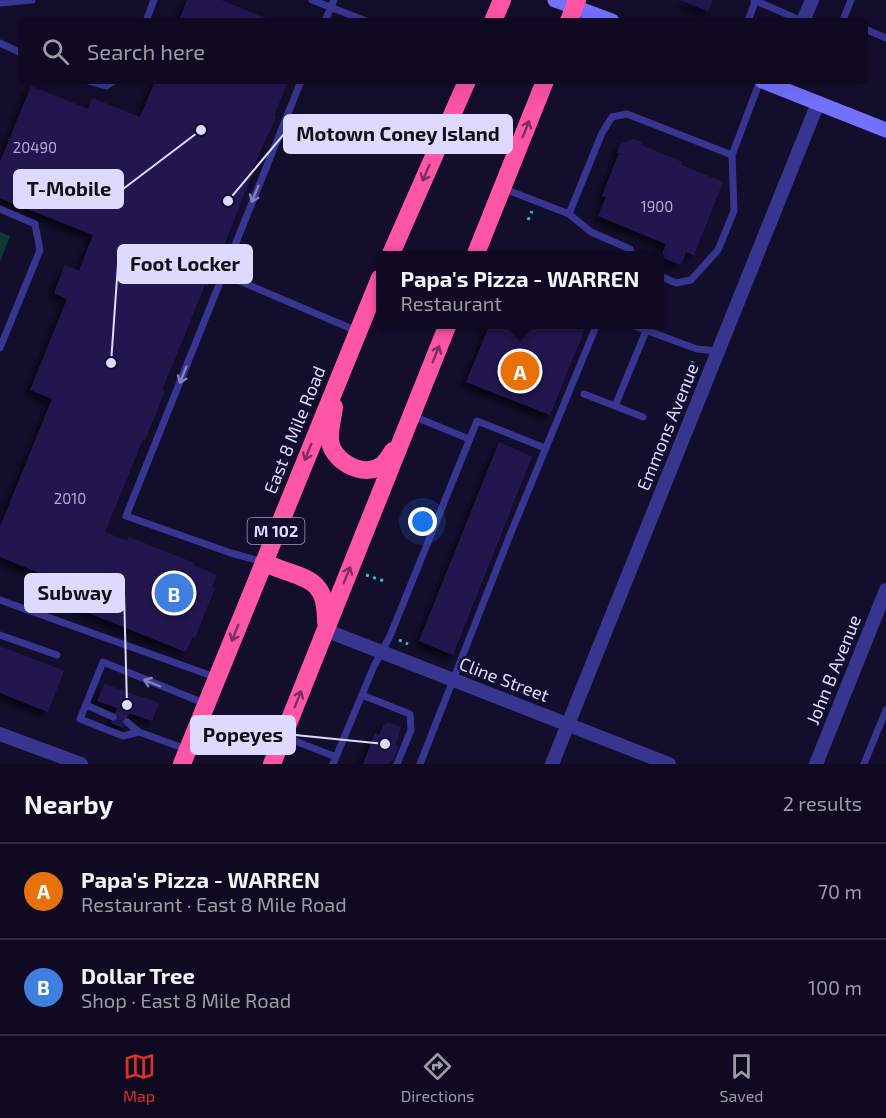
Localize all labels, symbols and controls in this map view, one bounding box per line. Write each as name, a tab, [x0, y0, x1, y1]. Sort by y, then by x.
search box	[18, 18, 868, 84]
icon: search	[39, 35, 72, 68]
text: Search here	[87, 38, 205, 64]
callout: Motown Coney Island	[284, 115, 512, 153]
one-way arrow	[521, 120, 532, 139]
text: Motown Coney Island	[296, 121, 500, 146]
house number: 20490	[13, 138, 57, 156]
one-way arrow	[420, 164, 431, 182]
callout: T-Mobile	[14, 170, 123, 208]
text: T-Mobile	[27, 176, 111, 200]
one-way arrow	[249, 184, 260, 202]
house number: 1900	[641, 197, 673, 215]
callout: Foot Locker	[118, 245, 252, 283]
text: Foot Locker	[130, 251, 241, 275]
popup	[376, 251, 664, 329]
text: Papa's Pizza - WARREN	[401, 265, 639, 291]
text: Restaurant	[401, 291, 502, 315]
one-way arrow	[431, 346, 442, 364]
pin: A	[500, 348, 540, 394]
street label: Emmons Avenue	[632, 360, 703, 493]
street label: East 8 Mile Road	[258, 363, 330, 497]
one-way arrow	[177, 365, 188, 383]
one-way arrow	[302, 442, 313, 461]
house number: 2010	[54, 489, 86, 507]
your location	[408, 507, 437, 536]
road number: M 102	[248, 518, 304, 544]
one-way arrow	[342, 567, 353, 585]
pin: B	[154, 570, 194, 616]
callout: Subway	[25, 574, 124, 612]
text: Subway	[38, 580, 113, 605]
street label: John B Avenue	[801, 612, 865, 728]
one-way arrow	[229, 623, 240, 642]
street label: Cline Street	[456, 652, 552, 706]
one-way arrow	[143, 677, 161, 688]
one-way arrow	[293, 691, 304, 709]
callout: Popeyes	[191, 716, 295, 754]
text: Popeyes	[203, 722, 283, 747]
text: Nearby	[24, 788, 113, 819]
text: 2 results	[783, 791, 862, 815]
text: Papa's Pizza - WARREN	[81, 866, 320, 892]
text: A	[37, 879, 50, 903]
text: 70 m	[818, 879, 862, 903]
text: Restaurant · East 8 Mile Road	[81, 892, 347, 916]
text: Dollar Tree	[81, 962, 195, 988]
text: B	[37, 975, 50, 999]
text: 100 m	[808, 975, 862, 999]
text: Shop · East 8 Mile Road	[81, 988, 291, 1012]
tab: Map	[123, 1050, 156, 1105]
tab: Directions	[401, 1050, 474, 1105]
tab: Saved	[720, 1050, 763, 1105]

